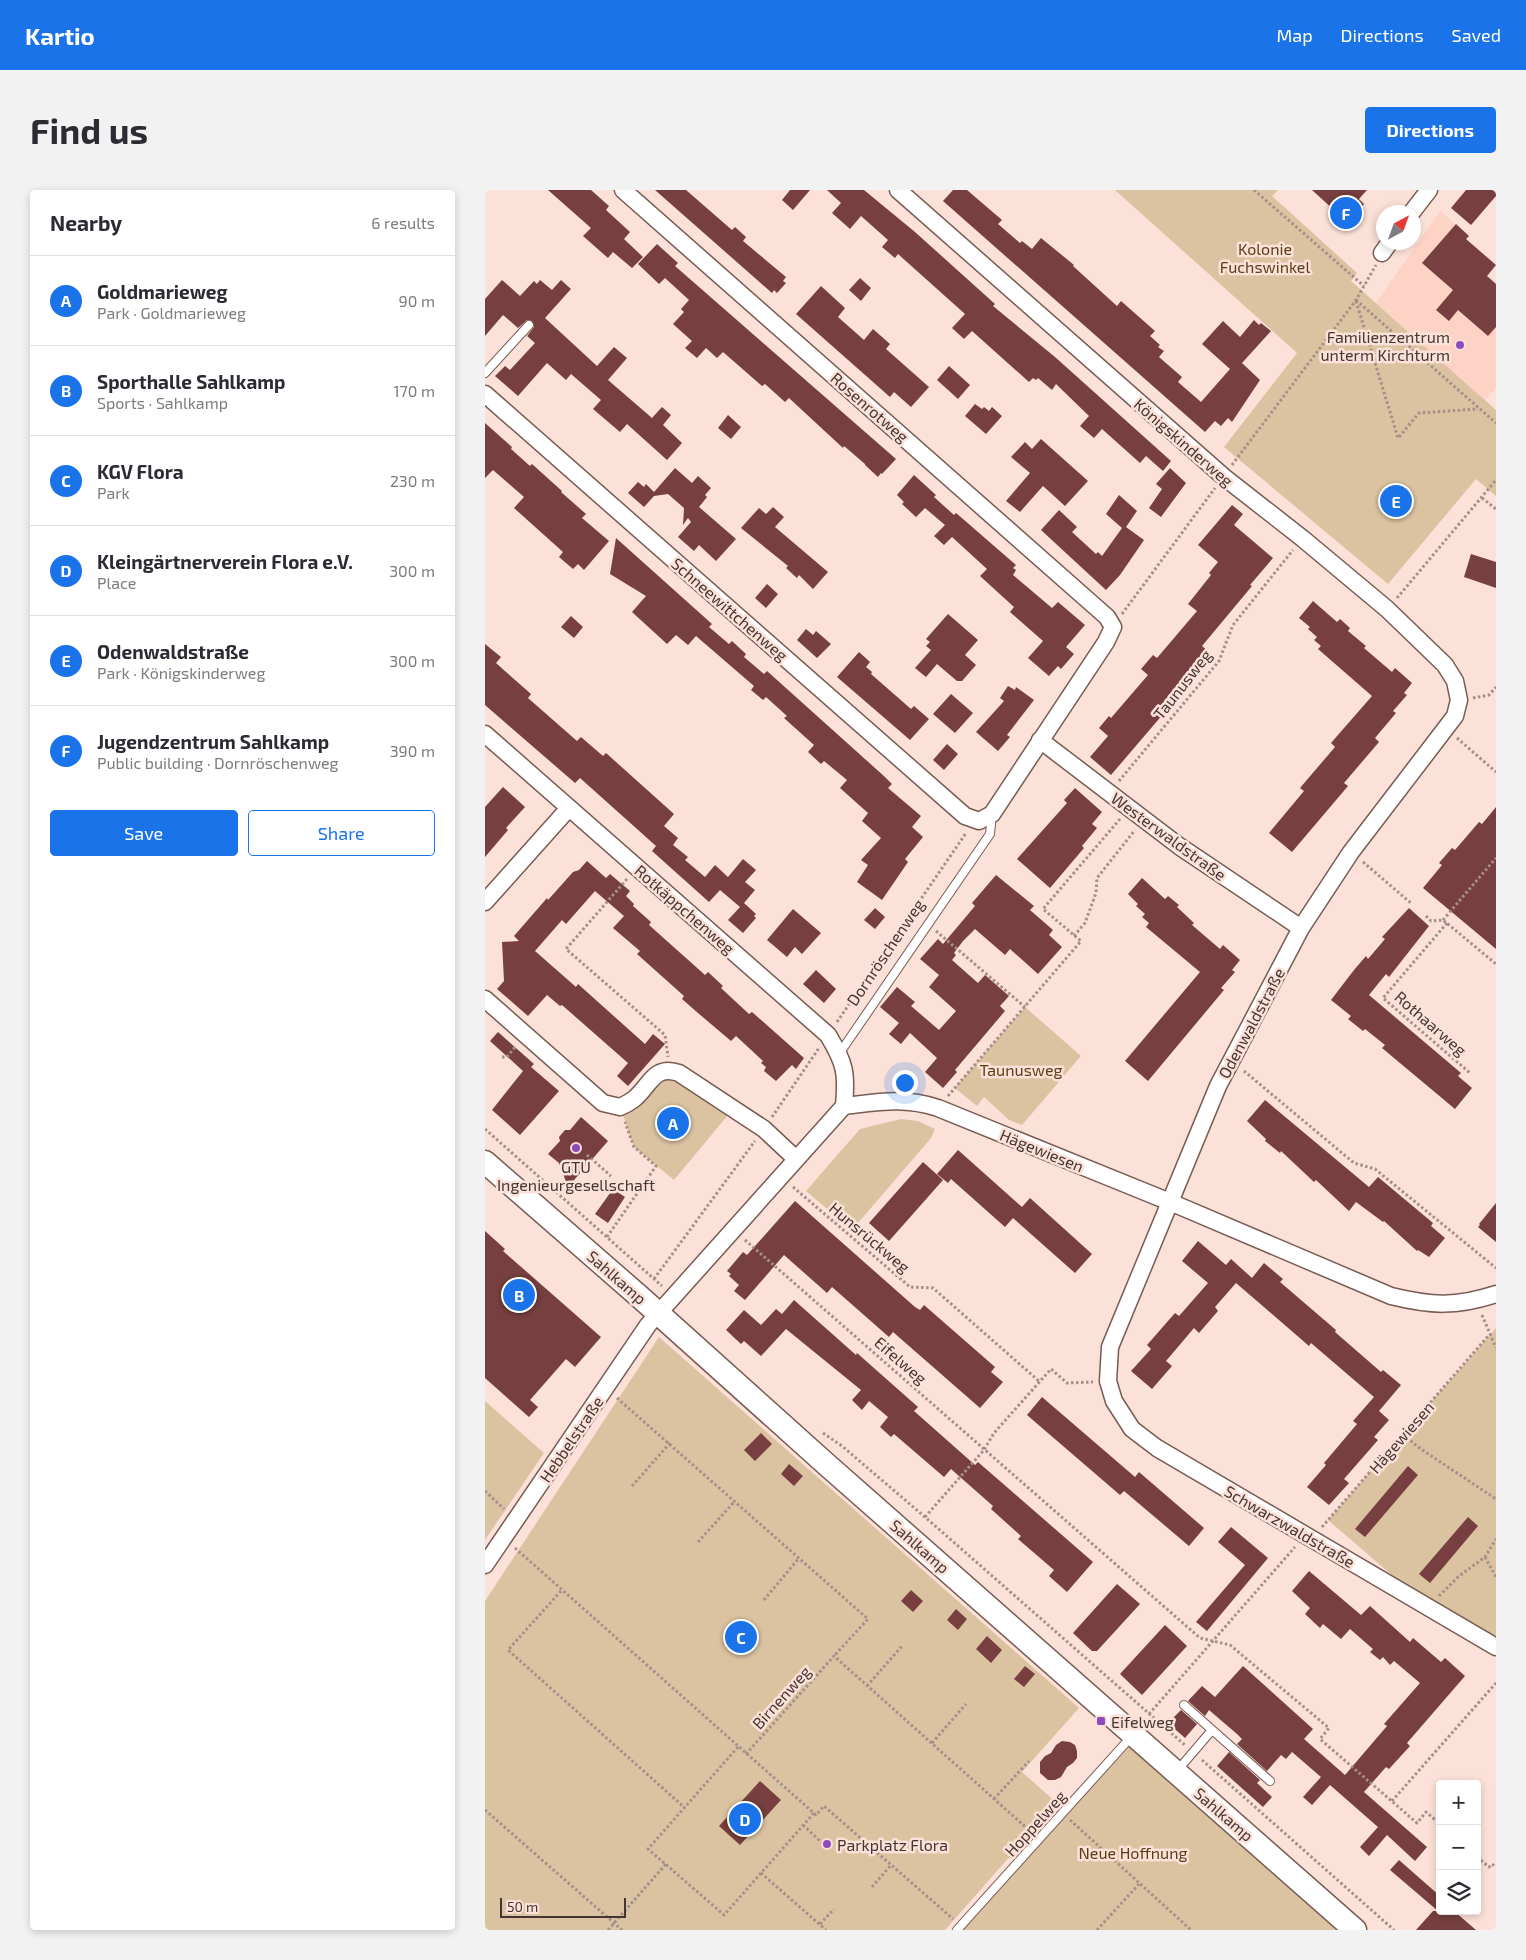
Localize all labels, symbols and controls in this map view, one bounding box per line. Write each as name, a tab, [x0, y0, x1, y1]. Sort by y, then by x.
text: Kartio	[25, 21, 95, 50]
text: Map	[1276, 24, 1313, 46]
text: Directions	[1341, 24, 1424, 46]
text: Saved	[1452, 24, 1501, 46]
button: Directions	[1365, 107, 1496, 153]
text: Find us	[30, 109, 148, 151]
pin: F	[1330, 194, 1362, 232]
north arrow	[1376, 205, 1421, 250]
text: Nearby	[50, 210, 122, 235]
text: 6 results	[371, 213, 435, 232]
park label: Kolonie Fuchswinkel	[1220, 239, 1310, 276]
text: Goldmarieweg	[97, 280, 228, 303]
text: A	[61, 291, 71, 310]
text: 90 m	[399, 291, 435, 310]
text: Park · Goldmarieweg	[97, 303, 246, 322]
place label: Familienzentrum unterm Kirchturm	[1320, 327, 1450, 364]
marker: Familienzentrum unterm Kirchturm	[1454, 339, 1466, 351]
street label: Rosenrotweg	[827, 368, 913, 446]
text: Sporthalle Sahlkamp	[97, 370, 285, 393]
text: B	[61, 381, 71, 400]
text: 170 m	[393, 381, 435, 400]
text: Sports · Sahlkamp	[97, 393, 228, 412]
street label: Königskinderweg	[1131, 394, 1237, 490]
text: KGV Flora	[97, 460, 184, 483]
text: C	[61, 471, 71, 490]
text: 230 m	[390, 471, 435, 490]
pin: E	[1380, 482, 1412, 520]
text: Park	[97, 483, 130, 502]
text: Kleingärtnerverein Flora e.V.	[97, 550, 353, 573]
street label: Schneewittchenweg	[668, 553, 792, 665]
text: D	[61, 561, 71, 580]
text: 300 m	[389, 561, 435, 580]
text: Place	[97, 573, 136, 592]
text: Odenwaldstraße	[97, 640, 249, 663]
street label: Taunusweg	[1149, 645, 1215, 723]
text: E	[61, 651, 71, 670]
text: 300 m	[389, 651, 435, 670]
text: Park · Königskinderweg	[97, 663, 265, 682]
text: Jugendzentrum Sahlkamp	[97, 730, 329, 753]
text: F	[62, 741, 70, 760]
text: 390 m	[390, 741, 435, 760]
text: Public building · Dornröschenweg	[97, 753, 339, 772]
street label: Westerwaldstraße	[1108, 788, 1230, 884]
button: Save	[50, 810, 238, 856]
button: Share	[248, 810, 435, 856]
street label: Rotkäppchenweg	[631, 860, 739, 958]
street label: Dornröschenweg	[842, 895, 928, 1009]
street label: Odenwaldstraße	[1214, 965, 1288, 1081]
street label: Rothaarweg	[1391, 987, 1471, 1059]
park label: Taunusweg	[980, 1060, 1063, 1079]
your location	[892, 1070, 918, 1096]
pin: A	[657, 1104, 689, 1142]
street label: Hägewiesen	[997, 1125, 1087, 1175]
marker: GTU Ingenieurgesellschaft	[570, 1142, 582, 1154]
place label: GTU Ingenieurgesellschaft	[497, 1157, 655, 1194]
street label: Hunsrückweg	[826, 1198, 914, 1276]
street label: Sahlkamp	[584, 1246, 650, 1308]
pin: B	[503, 1276, 535, 1314]
street label: Eifelweg	[871, 1332, 931, 1388]
street label: Hebbelstraße	[535, 1392, 607, 1486]
street label: Hägewiesen	[1365, 1397, 1437, 1477]
street label: Schwarzwaldstraße	[1221, 1481, 1359, 1571]
street label: Sahlkamp	[887, 1515, 953, 1577]
pin: C	[725, 1618, 757, 1656]
street label: Birnenweg	[748, 1662, 814, 1732]
place label: Eifelweg	[1111, 1712, 1174, 1731]
marker: Eifelweg	[1095, 1715, 1107, 1727]
map controls	[1436, 1780, 1481, 1915]
button: +	[1436, 1780, 1481, 1825]
street label: Sahlkamp	[1191, 1783, 1257, 1845]
street label: Hoppelweg	[1000, 1786, 1070, 1860]
pin: D	[729, 1800, 761, 1838]
button: −	[1436, 1825, 1481, 1870]
place label: Parkplatz Flora	[837, 1835, 948, 1854]
marker: Parkplatz Flora	[821, 1838, 833, 1850]
park label: Neue Hoffnung	[1079, 1843, 1188, 1862]
button: layers	[1436, 1870, 1481, 1915]
scale bar	[500, 1895, 626, 1918]
text: 50 m	[507, 1898, 538, 1915]

